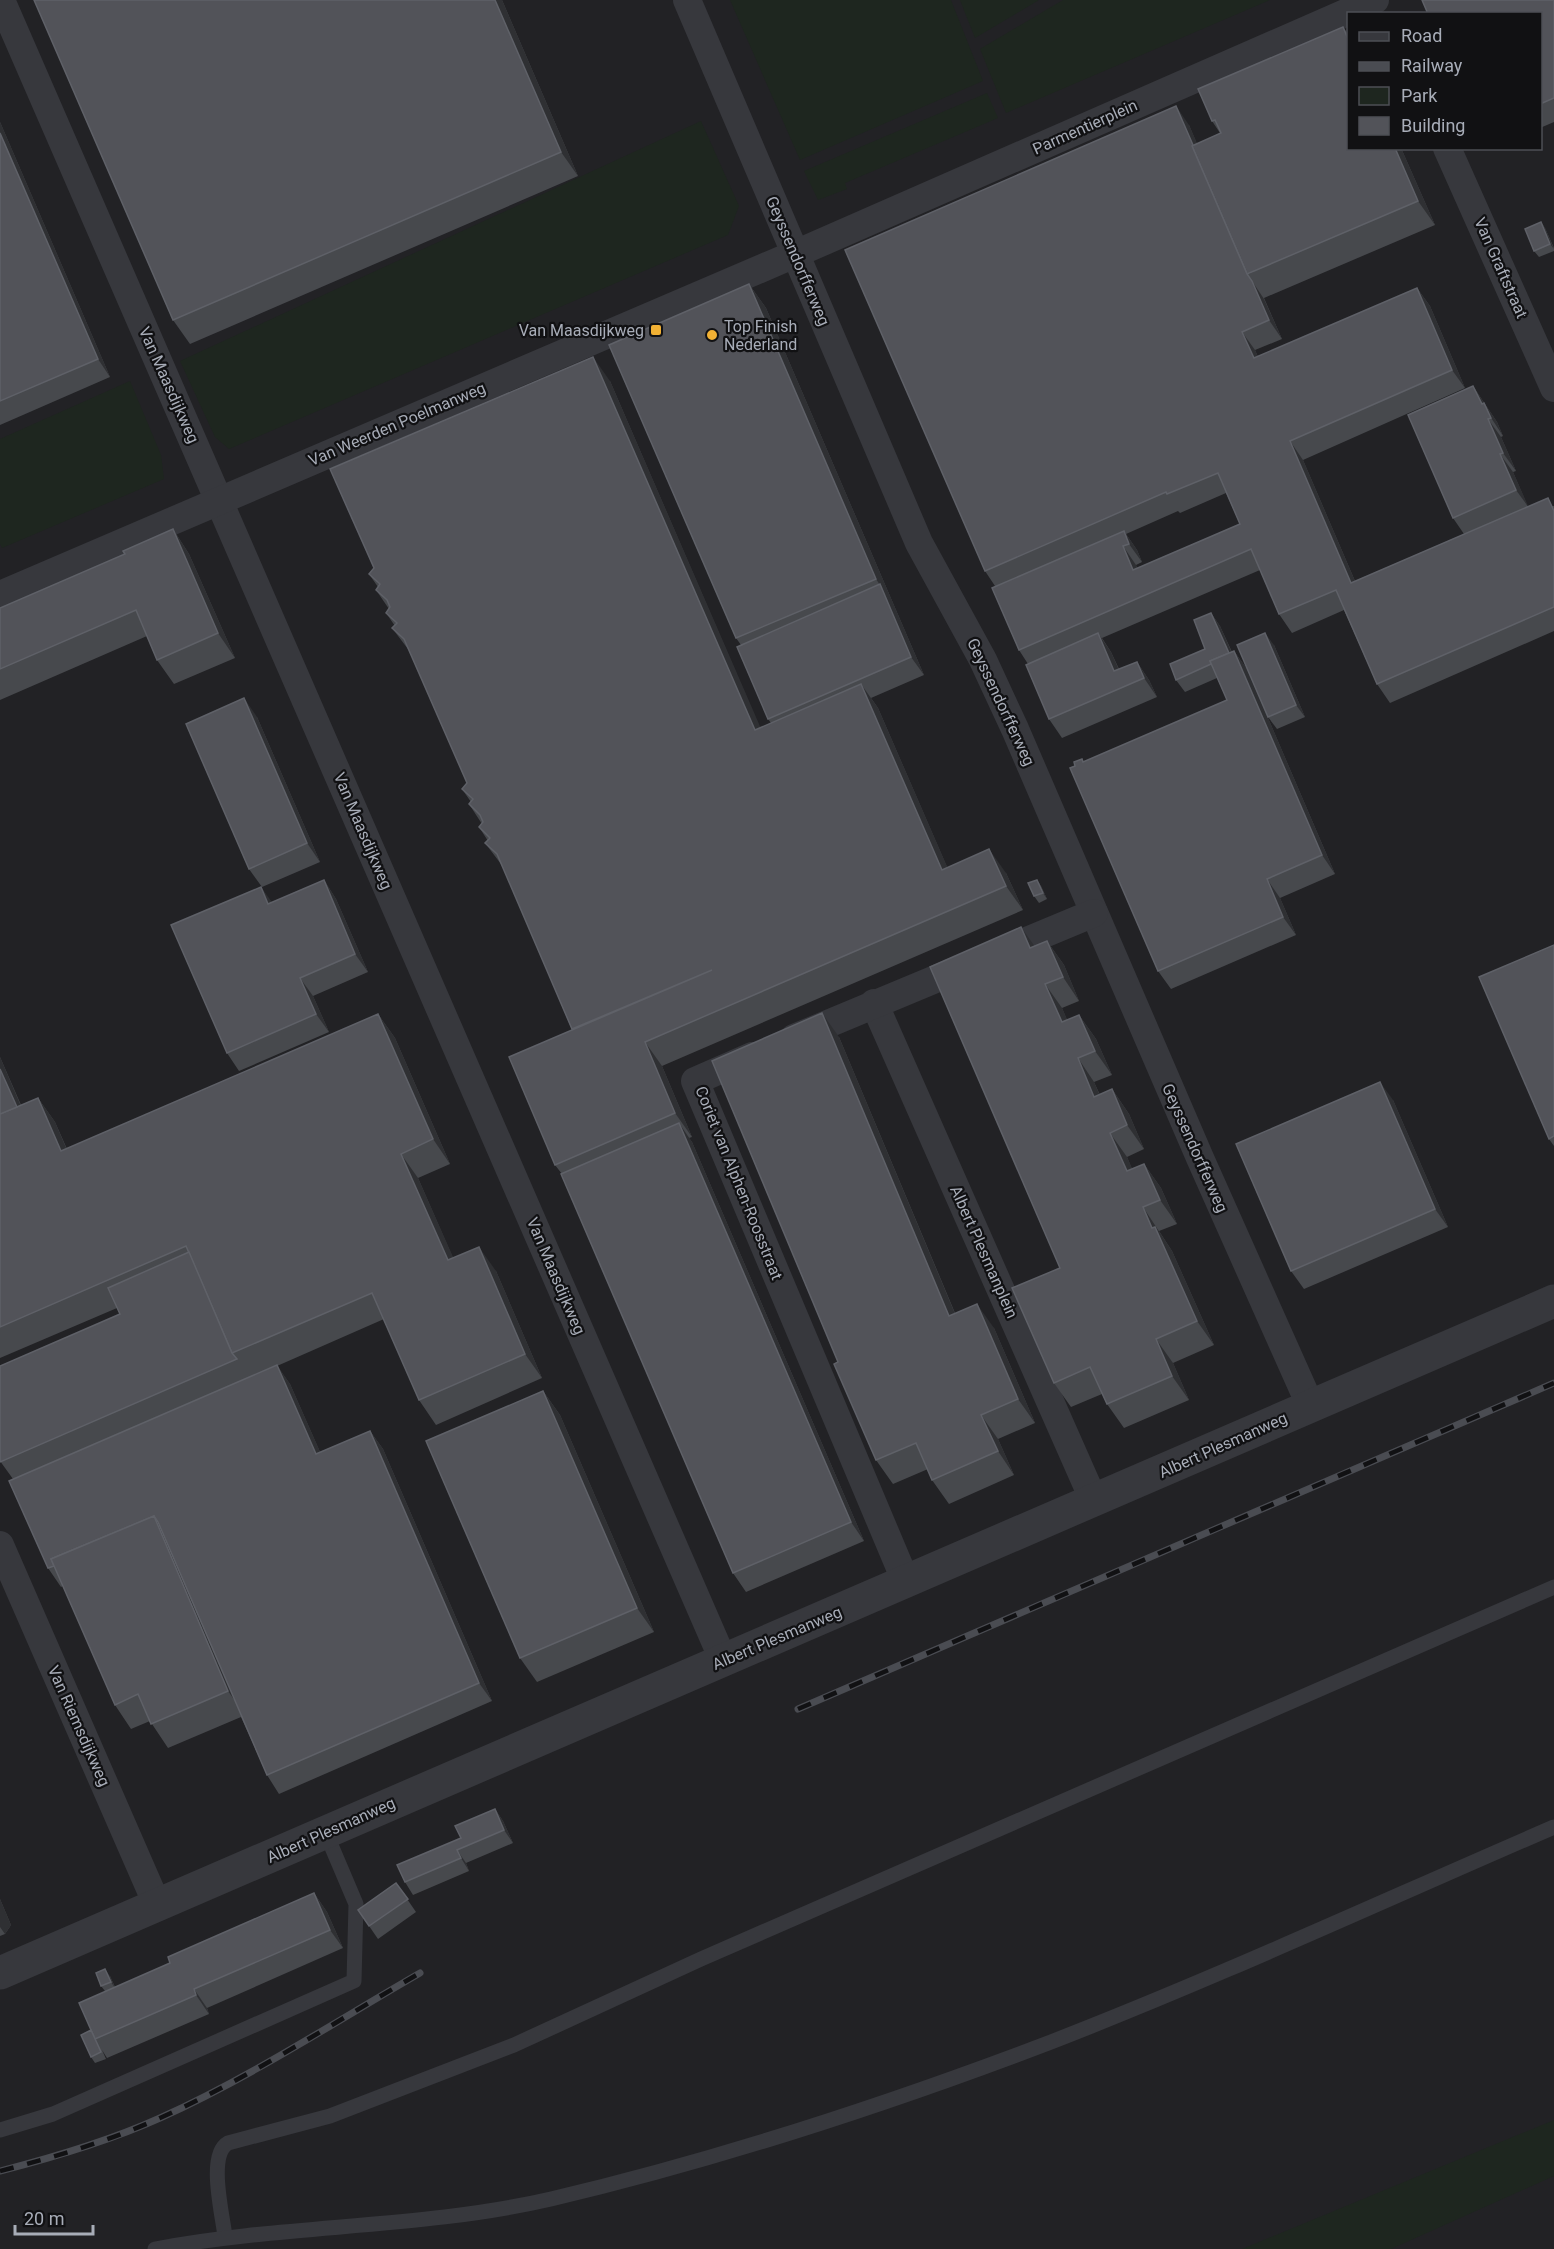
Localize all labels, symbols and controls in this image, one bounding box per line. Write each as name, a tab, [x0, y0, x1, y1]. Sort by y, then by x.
legend	[1347, 12, 1542, 150]
text: Road	[1401, 25, 1442, 46]
text: Railway	[1401, 55, 1463, 76]
text: Park	[1401, 85, 1438, 106]
street label: Parmentierplein	[1030, 95, 1140, 159]
text: Building	[1401, 115, 1465, 136]
street label: Geyssendorfferweg	[762, 193, 834, 329]
street label: Van Graftstraat	[1470, 215, 1532, 321]
place label: Top Finish Nederland	[724, 317, 797, 354]
place label: Van Maasdijkweg	[519, 321, 644, 340]
marker: Van Maasdijkweg	[649, 323, 663, 337]
street label: Van Maasdijkweg	[135, 324, 203, 446]
marker: Top Finish Nederland	[705, 328, 719, 342]
street label: Van Weerden Poelmanweg	[306, 378, 488, 470]
street label: Geyssendorfferweg	[963, 635, 1039, 769]
street label: Van Maasdijkweg	[330, 770, 396, 892]
street label: Geyssendorfferweg	[1158, 1081, 1232, 1215]
street label: Coriet van Alphen-Roosstraat	[691, 1083, 787, 1283]
street label: Albert Plesmanplein	[946, 1183, 1022, 1321]
street label: Van Maasdijkweg	[523, 1215, 589, 1337]
street label: Albert Plesmanweg	[1156, 1408, 1290, 1482]
street label: Albert Plesmanweg	[709, 1602, 845, 1674]
street label: Van Riemsdijkweg	[44, 1663, 114, 1789]
street label: Albert Plesmanweg	[264, 1793, 398, 1867]
scale bar	[15, 2198, 93, 2236]
text: 20 m	[24, 2208, 64, 2229]

